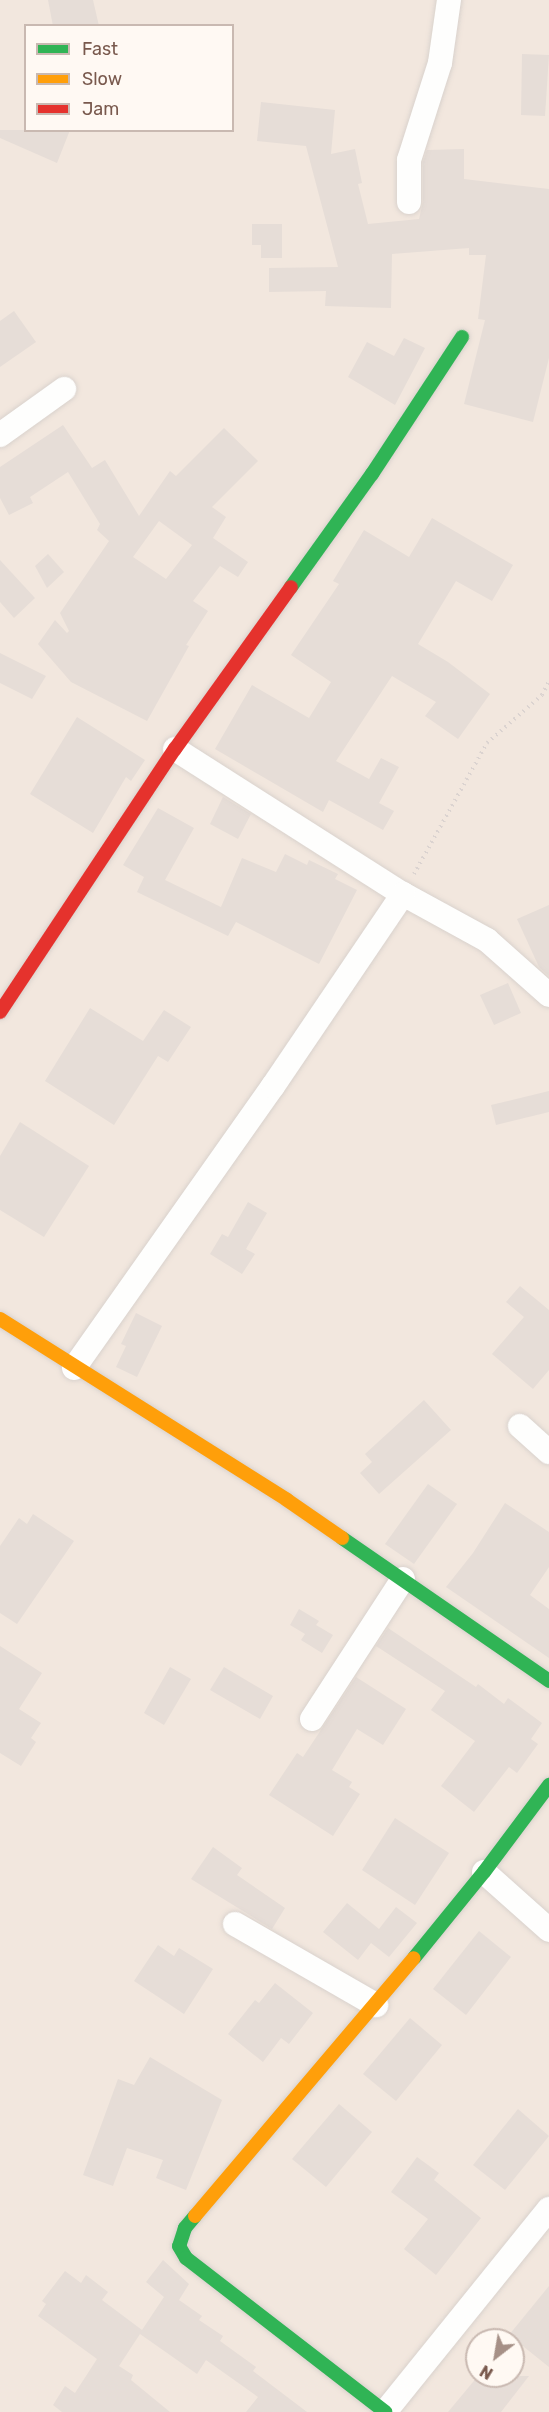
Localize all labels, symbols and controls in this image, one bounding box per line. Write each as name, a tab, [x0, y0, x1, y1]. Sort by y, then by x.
legend	[24, 24, 234, 132]
text: Fast	[82, 38, 118, 60]
text: Slow	[82, 68, 122, 90]
text: Jam	[82, 98, 119, 120]
north arrow	[465, 2328, 525, 2388]
text: N	[477, 2361, 496, 2383]

